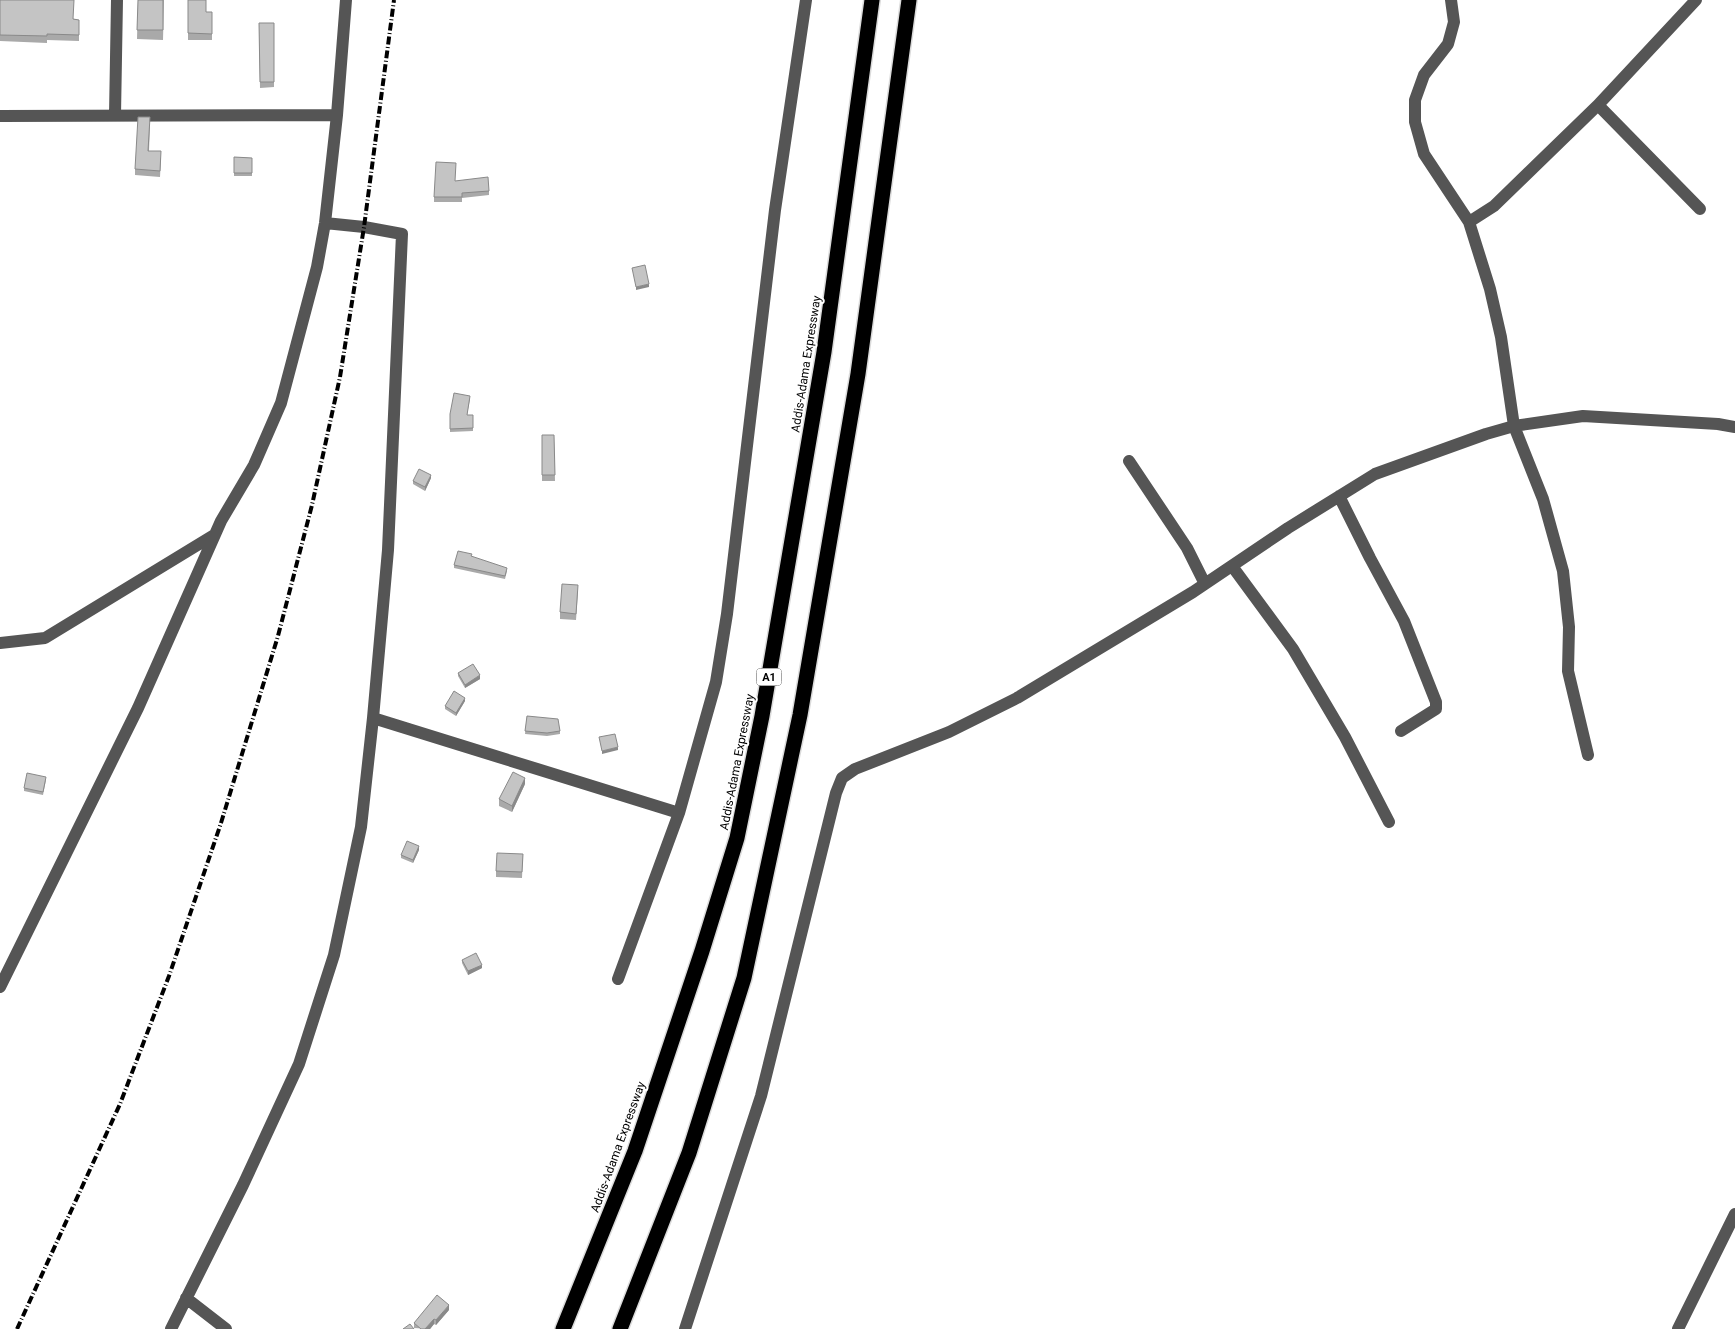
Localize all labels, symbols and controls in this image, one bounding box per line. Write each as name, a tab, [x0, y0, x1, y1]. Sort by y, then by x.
street label: Addis-Adama Expressway	[788, 294, 824, 433]
road number: A1	[756, 669, 782, 686]
street label: Addis-Adama Expressway	[717, 692, 757, 831]
street label: Addis-Adama Expressway	[588, 1079, 648, 1214]

